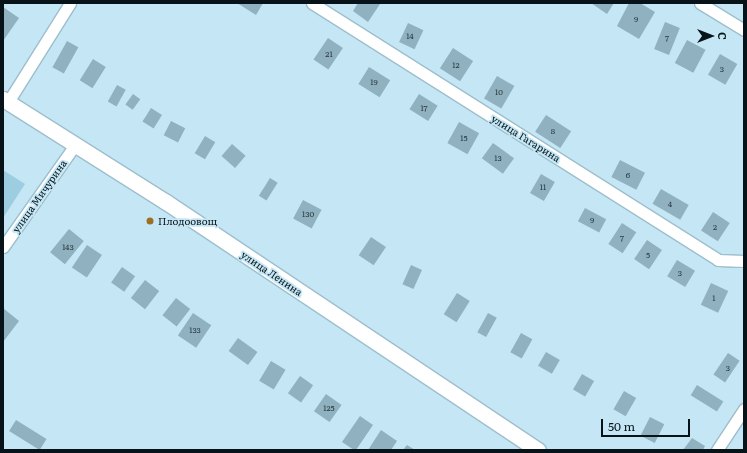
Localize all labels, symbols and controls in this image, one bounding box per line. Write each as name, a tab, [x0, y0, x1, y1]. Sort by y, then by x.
house number: 9	[634, 14, 638, 24]
north arrow	[691, 16, 731, 56]
house number: 14	[406, 31, 414, 41]
text: С	[715, 32, 731, 40]
house number: 7	[665, 33, 669, 43]
house number: 21	[325, 49, 333, 59]
house number: 12	[452, 60, 460, 70]
house number: 3	[720, 64, 724, 74]
house number: 19	[370, 77, 378, 87]
house number: 10	[495, 87, 503, 97]
house number: 17	[420, 103, 428, 113]
street label: улица Гагарина	[489, 112, 563, 164]
house number: 8	[551, 126, 555, 136]
house number: 15	[460, 133, 468, 143]
house number: 13	[494, 153, 502, 163]
street label: улица Мичурина	[9, 157, 69, 235]
house number: 6	[626, 170, 630, 180]
house number: 11	[540, 182, 546, 192]
house number: 4	[668, 199, 672, 209]
house number: 130	[302, 209, 314, 219]
place label: Плодоовощ	[158, 215, 217, 227]
house number: 9	[590, 215, 594, 225]
marker: Плодоовощ	[145, 216, 155, 226]
house number: 2	[713, 222, 717, 232]
house number: 7	[620, 233, 624, 243]
house number: 143	[62, 242, 74, 252]
street label: улица Ленина	[239, 248, 305, 298]
house number: 5	[646, 250, 650, 260]
house number: 3	[678, 268, 682, 278]
house number: 1	[712, 293, 716, 303]
house number: 133	[189, 325, 201, 335]
house number: 3	[726, 363, 730, 373]
house number: 125	[323, 403, 335, 413]
scale bar	[603, 411, 692, 437]
text: 50 m	[608, 417, 635, 435]

